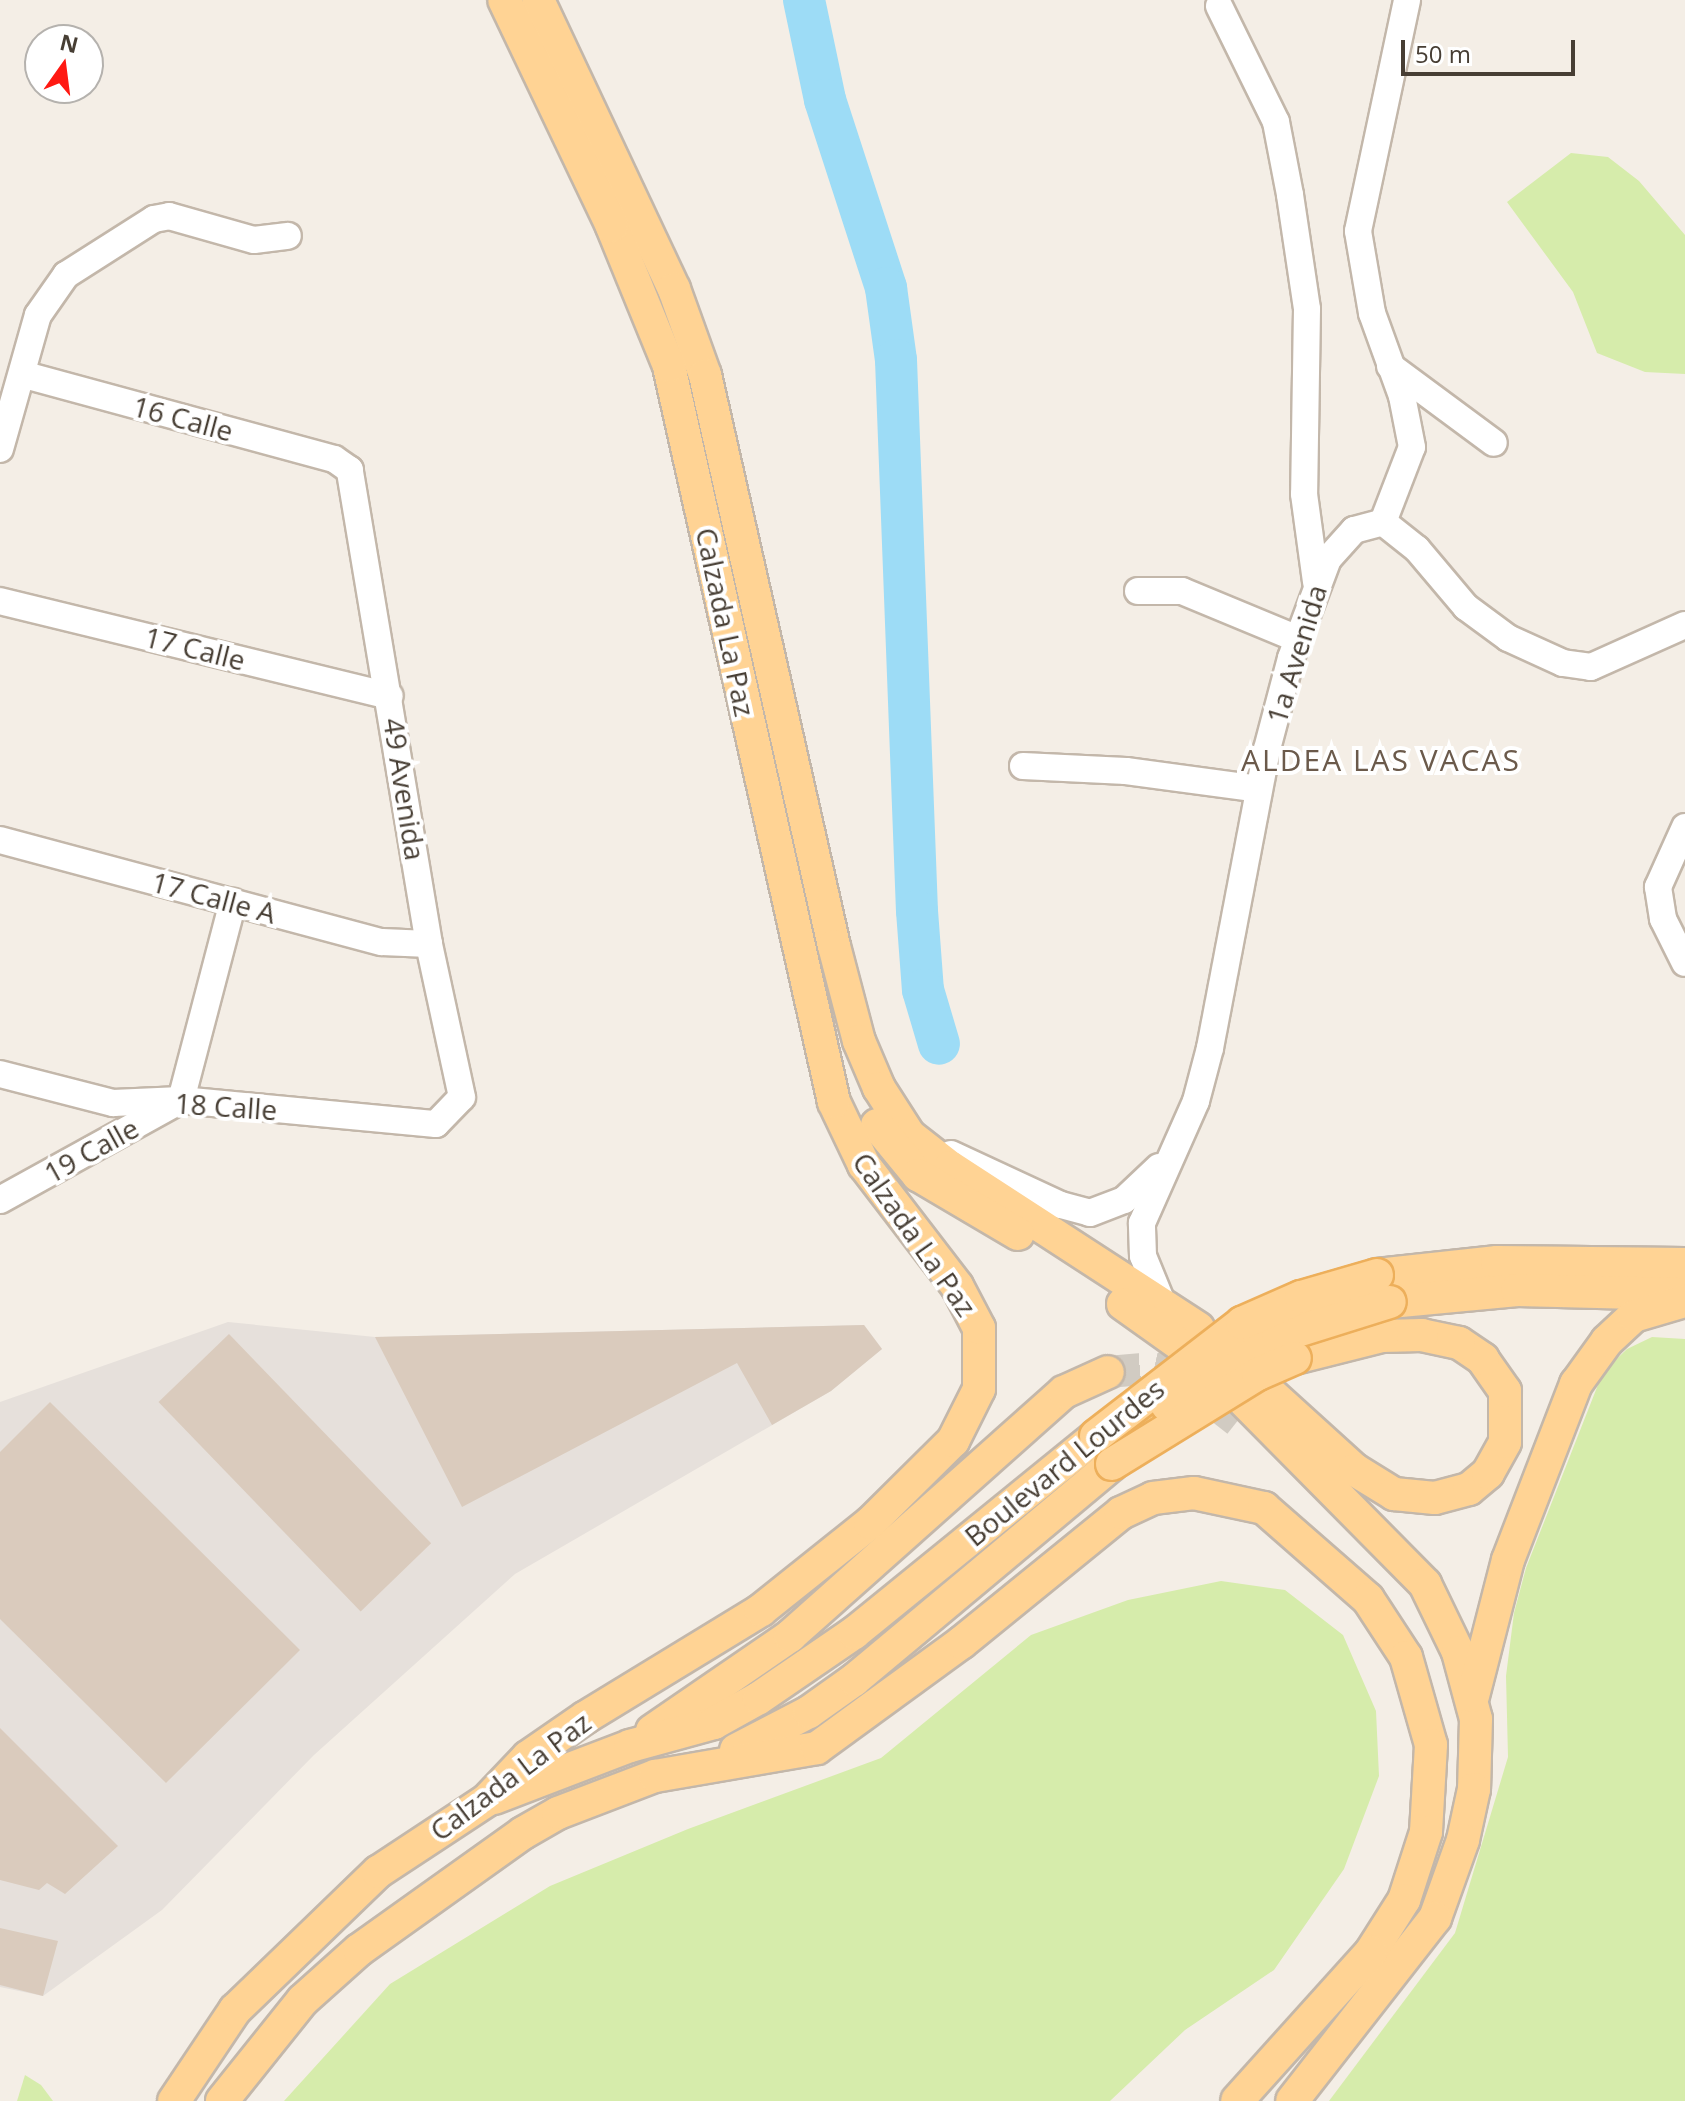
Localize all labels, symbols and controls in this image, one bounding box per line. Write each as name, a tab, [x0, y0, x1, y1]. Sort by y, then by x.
north arrow	[24, 24, 104, 104]
scale bar	[1405, 24, 1579, 74]
text: N	[57, 26, 82, 59]
text: 50 m	[1415, 37, 1471, 70]
street label: 16 Calle	[129, 389, 237, 447]
street label: Calzada La Paz	[690, 525, 762, 719]
street label: 1a Avenida	[1259, 581, 1333, 727]
street label: 17 Calle	[141, 619, 249, 677]
street label: 49 Avenida	[377, 715, 433, 863]
district label: ALDEA LAS VACAS	[1241, 742, 1521, 778]
street label: 17 Calle A	[148, 864, 280, 930]
street label: 18 Calle	[174, 1086, 278, 1126]
street label: 19 Calle	[38, 1110, 144, 1190]
street label: Calzada La Paz	[846, 1146, 984, 1322]
street label: Boulevard Lourdes	[958, 1371, 1170, 1553]
street label: Calzada La Paz	[423, 1705, 597, 1847]

